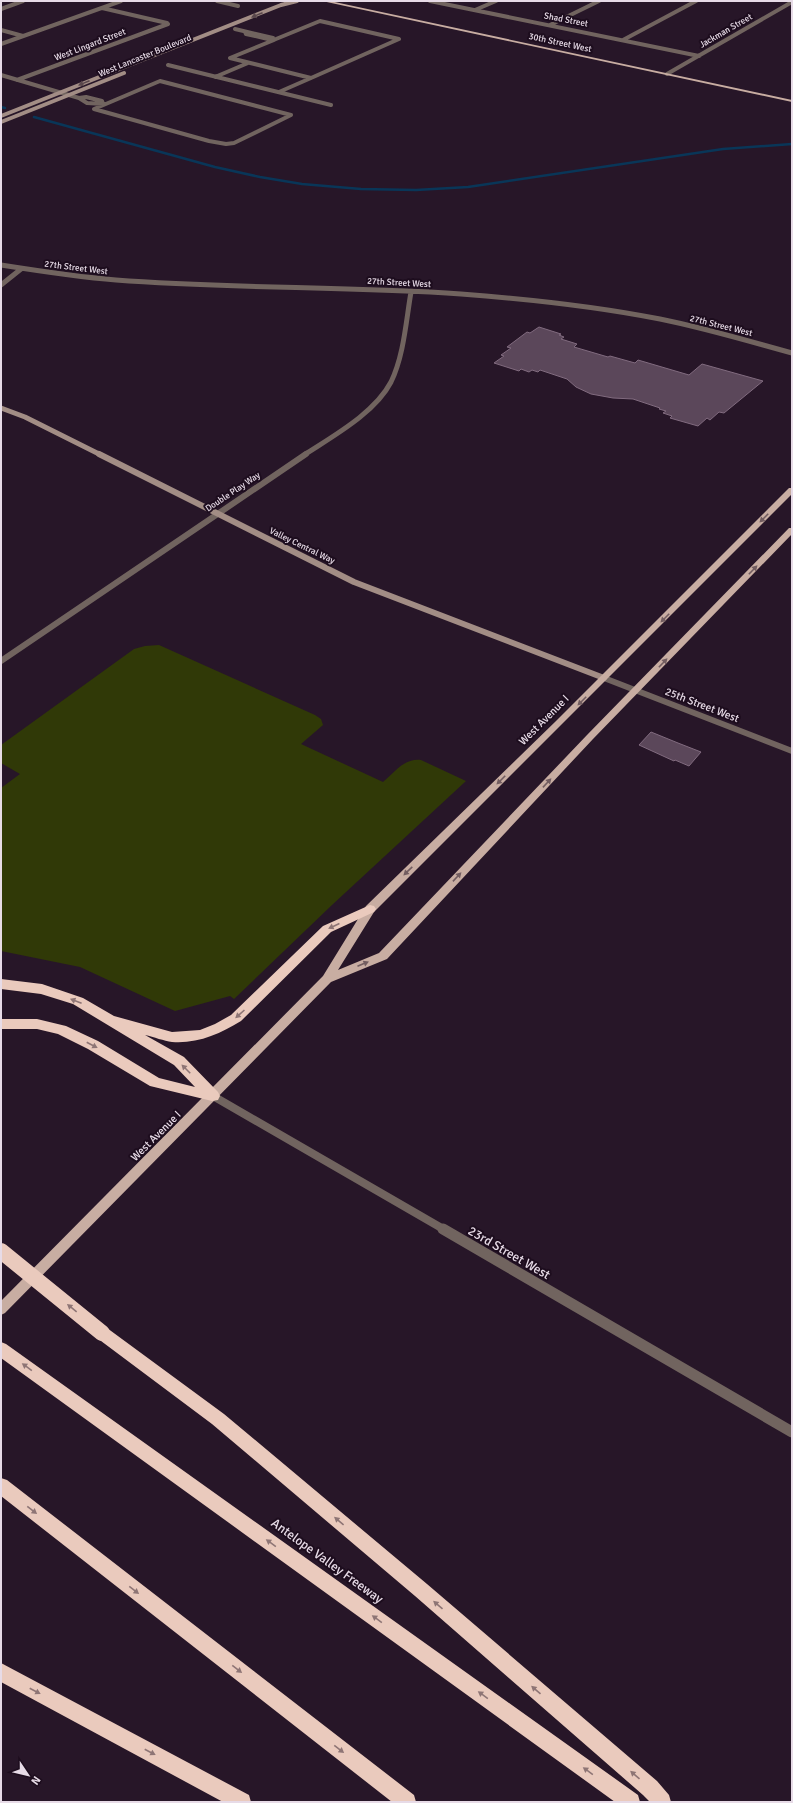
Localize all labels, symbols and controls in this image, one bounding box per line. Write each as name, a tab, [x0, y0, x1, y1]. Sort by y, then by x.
street label: Shad Street	[543, 10, 589, 30]
street label: Jackman Street	[698, 11, 754, 51]
one-way arrow	[250, 12, 262, 18]
street label: West Lingard Street	[53, 26, 127, 64]
street label: 30th Street West	[528, 31, 592, 55]
street label: West Lancaster Boulevard	[97, 32, 193, 80]
one-way arrow	[78, 81, 90, 87]
street label: 27th Street West	[44, 259, 108, 277]
street label: 27th Street West	[367, 276, 431, 290]
street label: 27th Street West	[689, 313, 753, 339]
street label: Double Play Way	[204, 469, 263, 514]
one-way arrow	[760, 513, 769, 523]
street label: Valley Central Way	[267, 525, 337, 567]
one-way arrow	[749, 565, 758, 575]
one-way arrow	[660, 613, 670, 623]
one-way arrow	[658, 658, 668, 668]
street label: 25th Street West	[663, 685, 741, 725]
street label: West Avenue I	[516, 692, 572, 748]
one-way arrow	[577, 696, 587, 706]
one-way arrow	[496, 776, 506, 785]
one-way arrow	[542, 778, 552, 788]
one-way arrow	[403, 866, 413, 876]
one-way arrow	[453, 872, 462, 882]
one-way arrow	[329, 923, 340, 929]
one-way arrow	[358, 961, 370, 967]
one-way arrow	[69, 997, 81, 1003]
one-way arrow	[234, 1010, 245, 1019]
one-way arrow	[86, 1041, 98, 1048]
one-way arrow	[181, 1064, 191, 1074]
street label: West Avenue I	[128, 1108, 184, 1164]
street label: 23rd Street West	[465, 1223, 553, 1283]
one-way arrow	[66, 1304, 77, 1313]
one-way arrow	[22, 1363, 32, 1371]
one-way arrow	[26, 1505, 37, 1514]
street label: Antelope Valley Freeway	[268, 1515, 386, 1607]
one-way arrow	[333, 1516, 344, 1525]
one-way arrow	[266, 1539, 277, 1547]
one-way arrow	[129, 1585, 140, 1594]
one-way arrow	[432, 1600, 443, 1609]
one-way arrow	[372, 1615, 382, 1623]
one-way arrow	[231, 1665, 242, 1674]
one-way arrow	[531, 1685, 542, 1694]
one-way arrow	[30, 1688, 41, 1694]
one-way arrow	[477, 1691, 488, 1699]
one-way arrow	[334, 1745, 345, 1754]
one-way arrow	[144, 1749, 156, 1756]
north arrow	[8, 1755, 48, 1795]
one-way arrow	[583, 1767, 593, 1775]
one-way arrow	[629, 1770, 640, 1779]
text: N	[28, 1774, 43, 1787]

